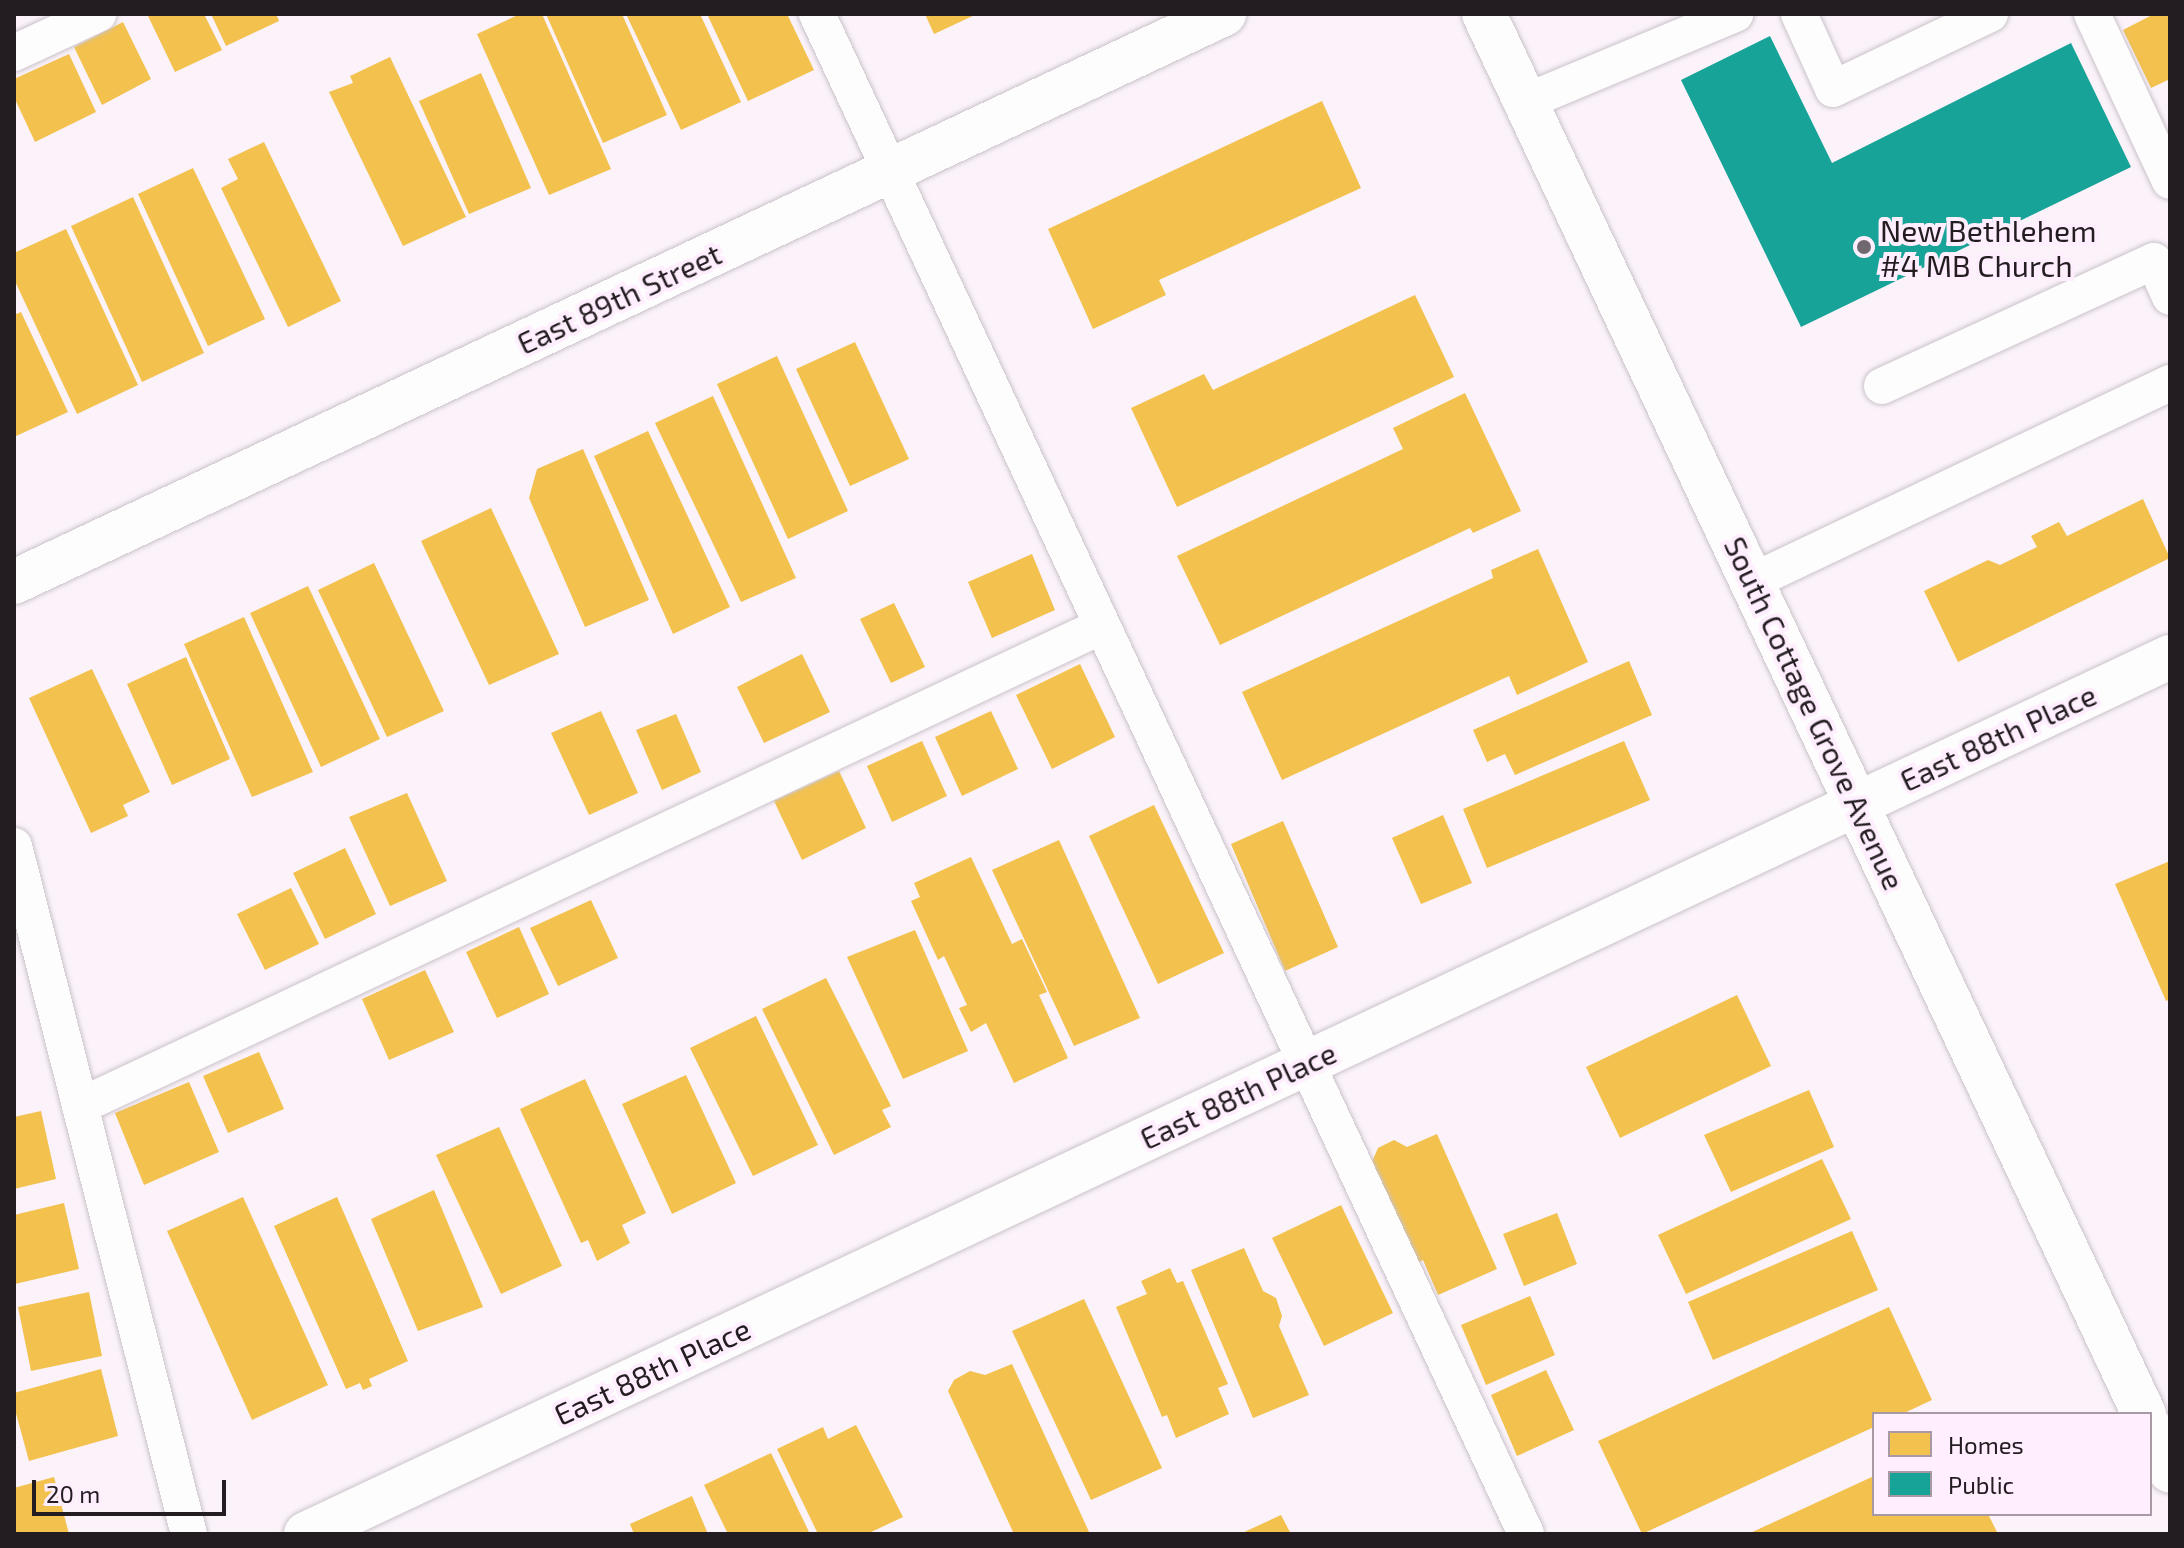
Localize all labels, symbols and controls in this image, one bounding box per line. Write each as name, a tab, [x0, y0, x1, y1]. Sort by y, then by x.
place label: New Bethlehem #4 MB Church	[1880, 212, 2097, 282]
street label: East 89th Street	[511, 235, 727, 361]
marker: New Bethlehem #4 MB Church	[1855, 238, 1873, 256]
street label: South Cottage Grove Avenue	[1717, 531, 1913, 895]
street label: East 88th Place	[1894, 676, 2102, 798]
street label: East 88th Place	[1134, 1034, 1342, 1156]
street label: East 88th Place	[548, 1310, 756, 1432]
legend	[1872, 1412, 2152, 1516]
text: Homes	[1948, 1430, 2024, 1459]
scale bar	[36, 1464, 230, 1514]
text: Public	[1948, 1470, 2014, 1499]
text: 20 m	[46, 1479, 100, 1508]

